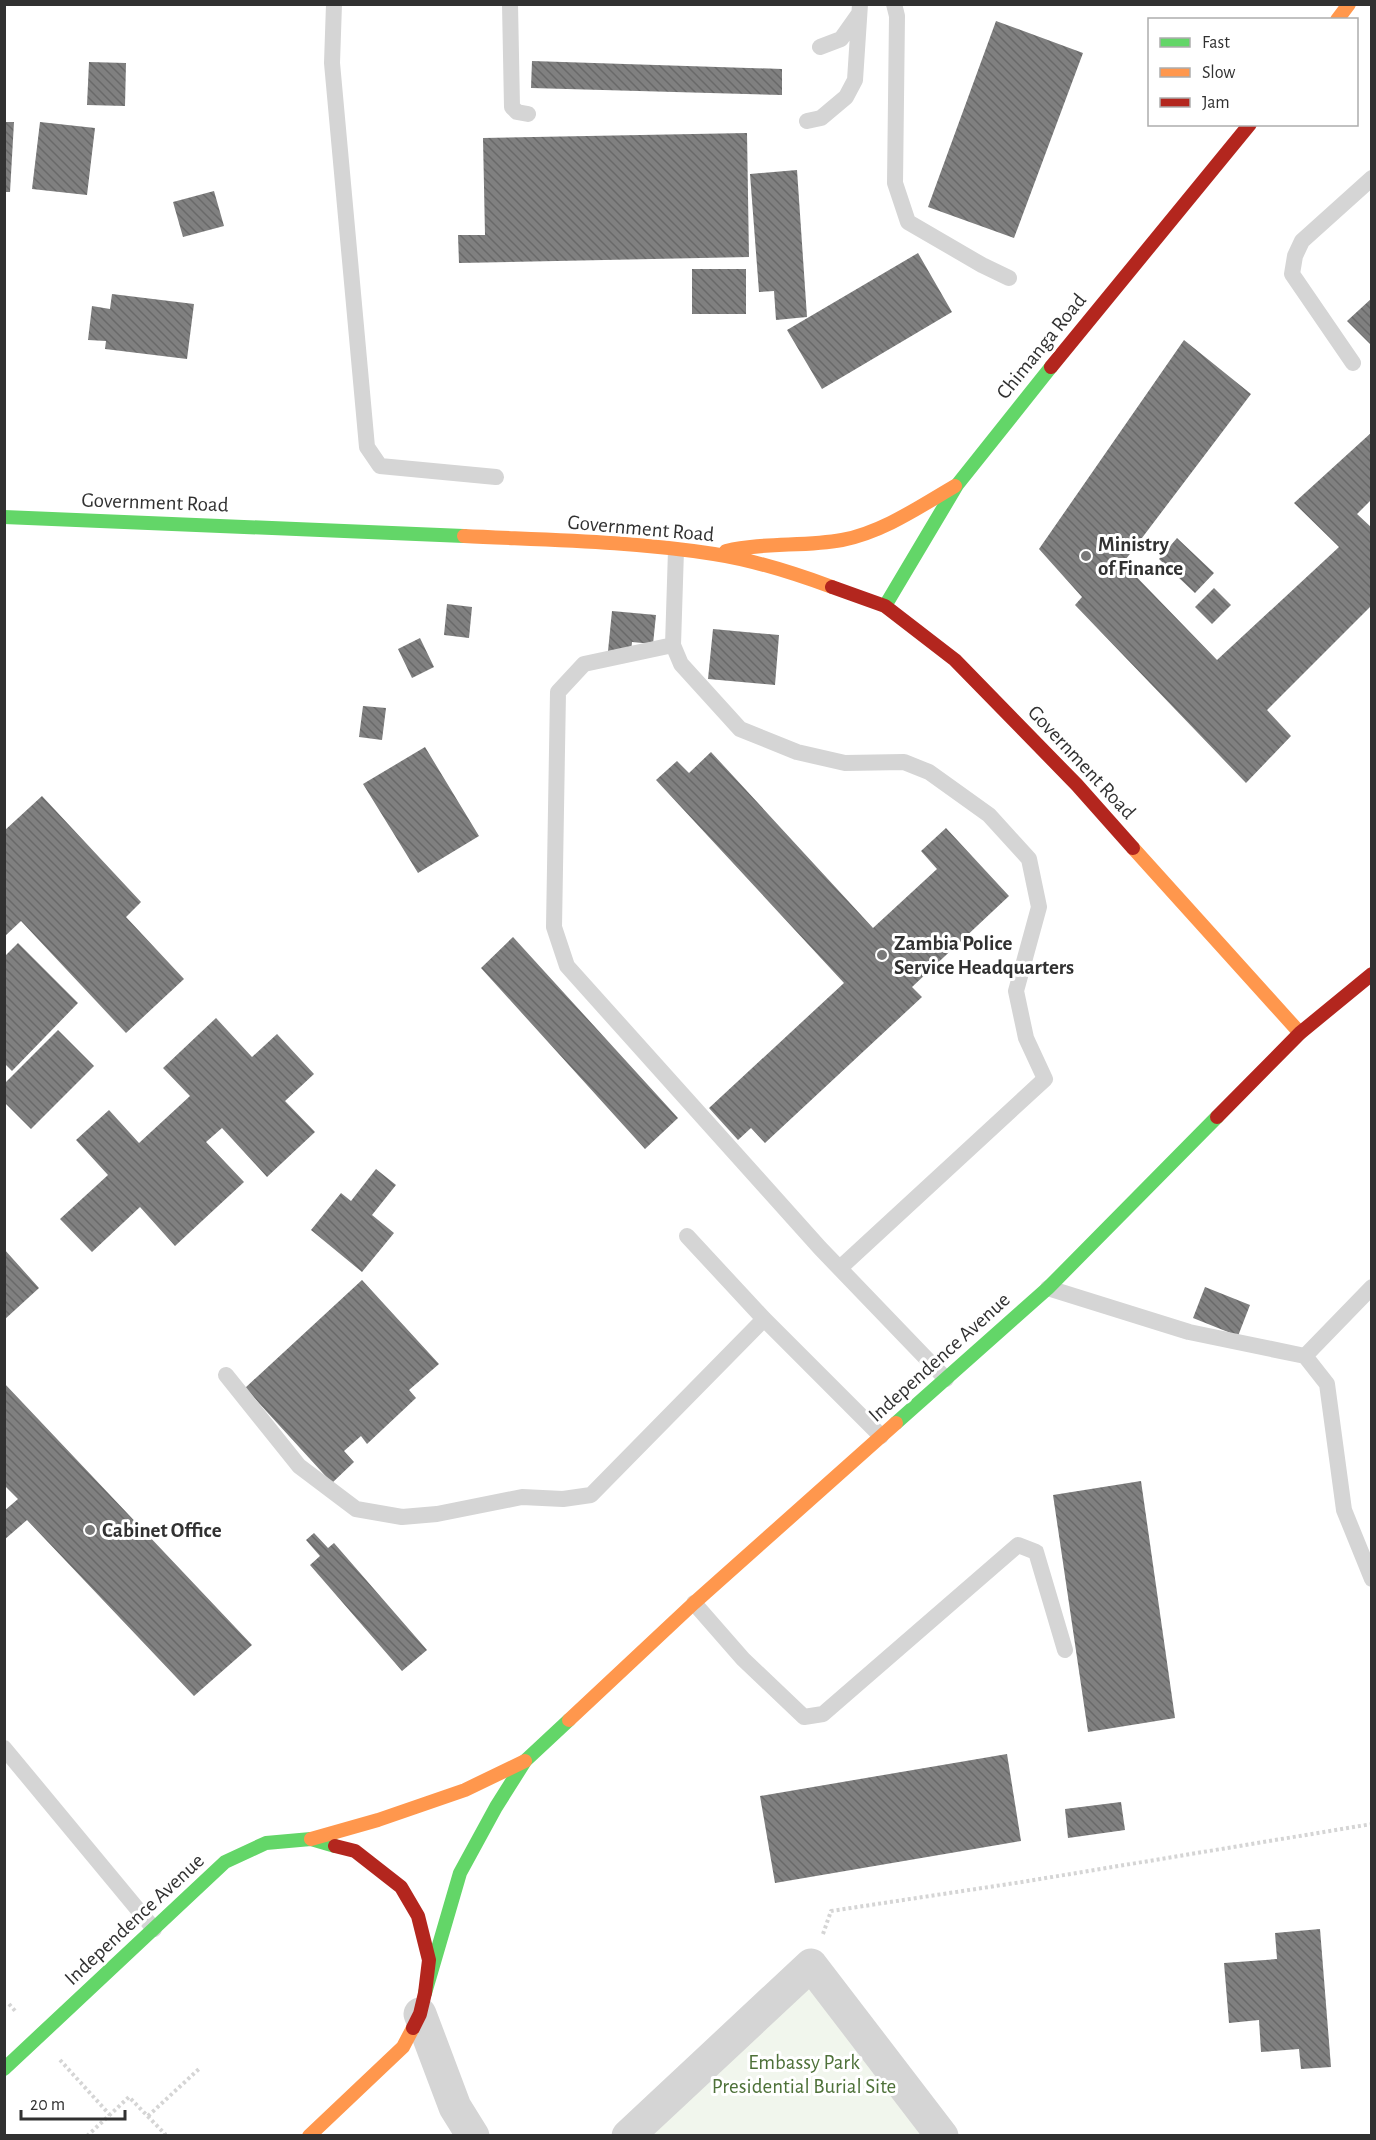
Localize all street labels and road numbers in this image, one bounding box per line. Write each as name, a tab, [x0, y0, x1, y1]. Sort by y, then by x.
street label: Chimanga Road	[993, 290, 1090, 403]
street label: Government Road	[81, 489, 229, 516]
street label: Government Road	[567, 512, 715, 545]
street label: Government Road	[1024, 701, 1140, 823]
street label: Independence Avenue	[865, 1289, 1014, 1426]
street label: Independence Avenue	[61, 1850, 208, 1989]

